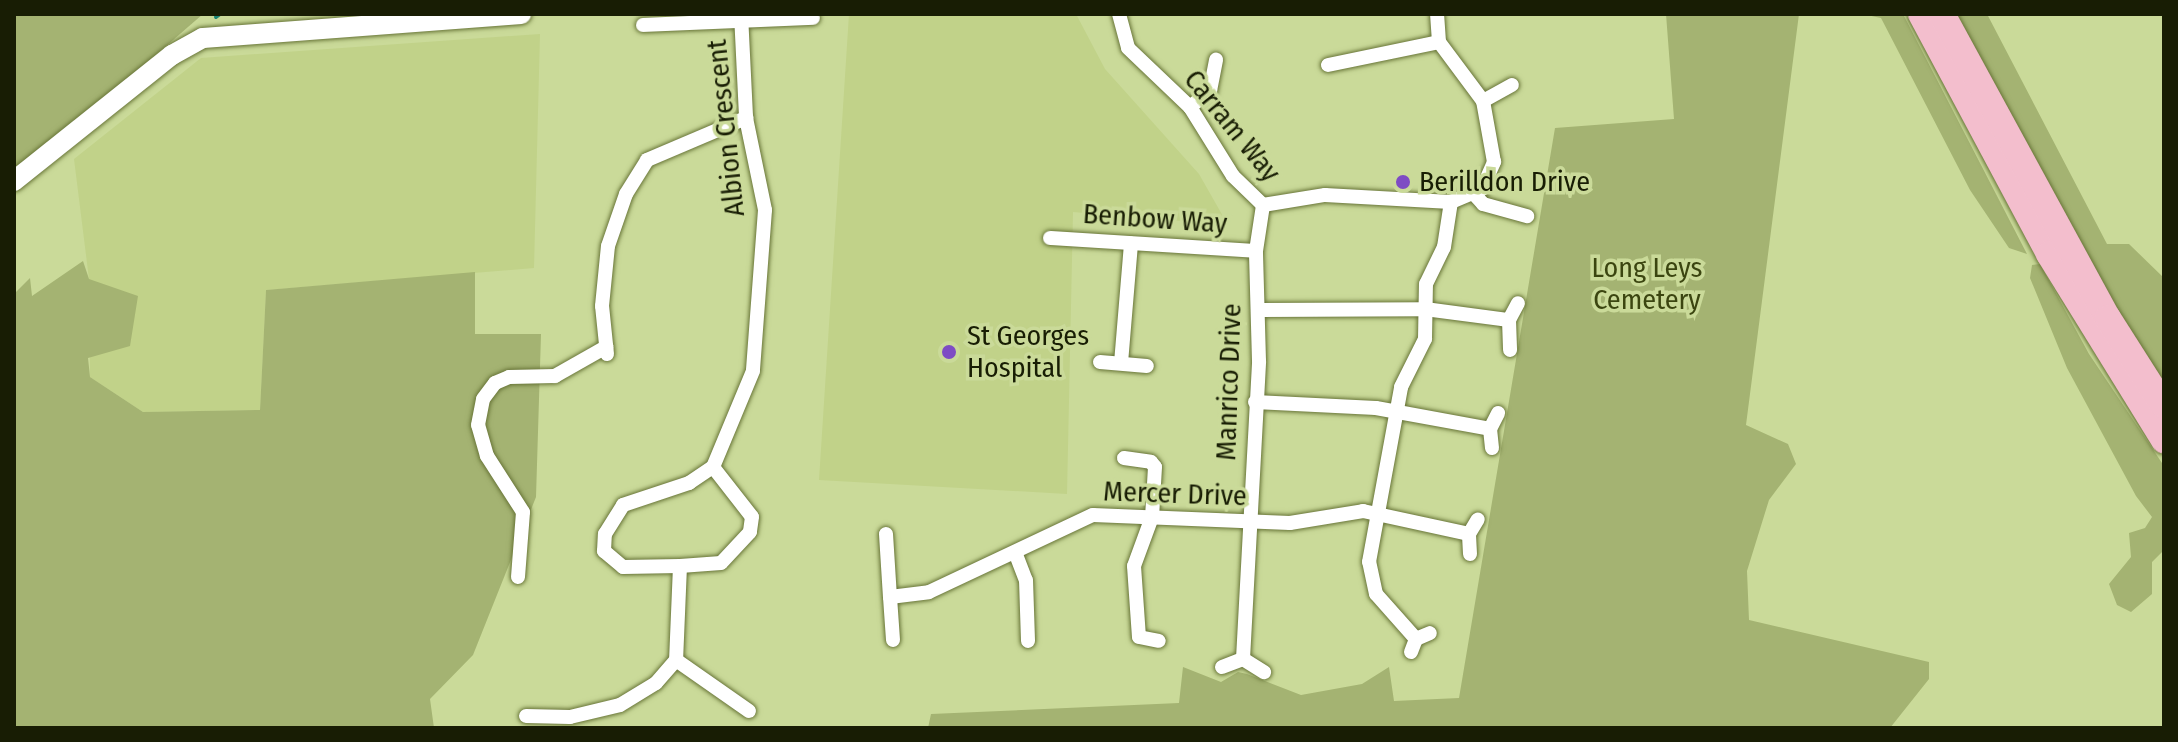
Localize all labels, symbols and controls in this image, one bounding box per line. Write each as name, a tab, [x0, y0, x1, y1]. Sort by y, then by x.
street label: Albion Crescent	[700, 38, 752, 218]
street label: Carram Way	[1177, 63, 1287, 189]
place label: Berilldon Drive	[1419, 165, 1590, 199]
marker: Berilldon Drive	[1394, 173, 1412, 191]
street label: Benbow Way	[1082, 197, 1228, 241]
park label: Long Leys Cemetery	[1592, 251, 1702, 317]
street label: Manrico Drive	[1209, 303, 1249, 461]
place label: St Georges Hospital	[967, 319, 1089, 385]
marker: St Georges Hospital	[938, 341, 960, 363]
street label: Mercer Drive	[1103, 475, 1247, 513]

